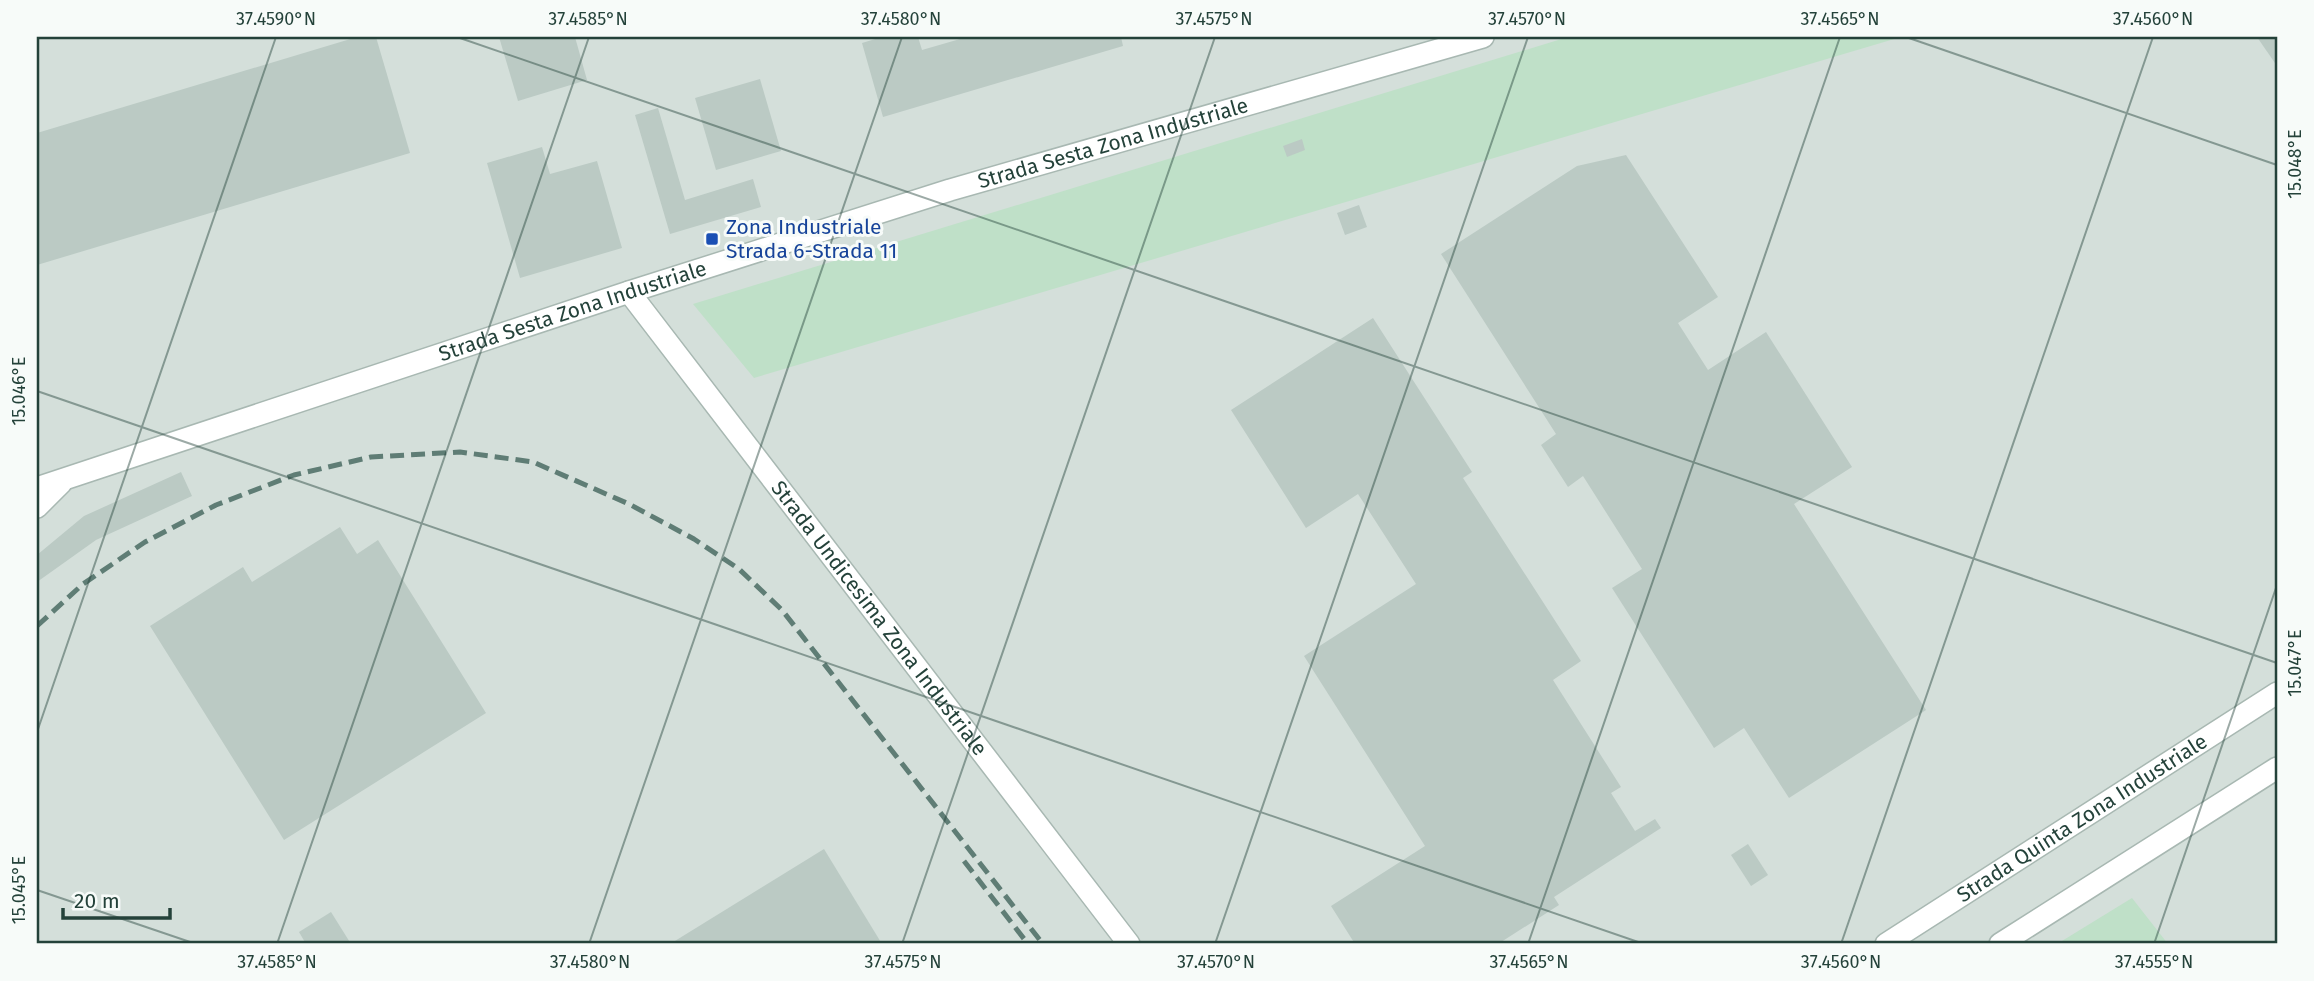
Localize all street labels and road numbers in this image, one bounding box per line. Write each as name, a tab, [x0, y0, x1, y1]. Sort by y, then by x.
street label: Strada Sesta Zona Industriale	[975, 92, 1251, 194]
street label: Strada Sesta Zona Industriale	[435, 255, 710, 367]
street label: Strada Undicesima Zona Industriale	[765, 475, 993, 761]
street label: Strada Quinta Zona Industriale	[1952, 728, 2212, 908]

